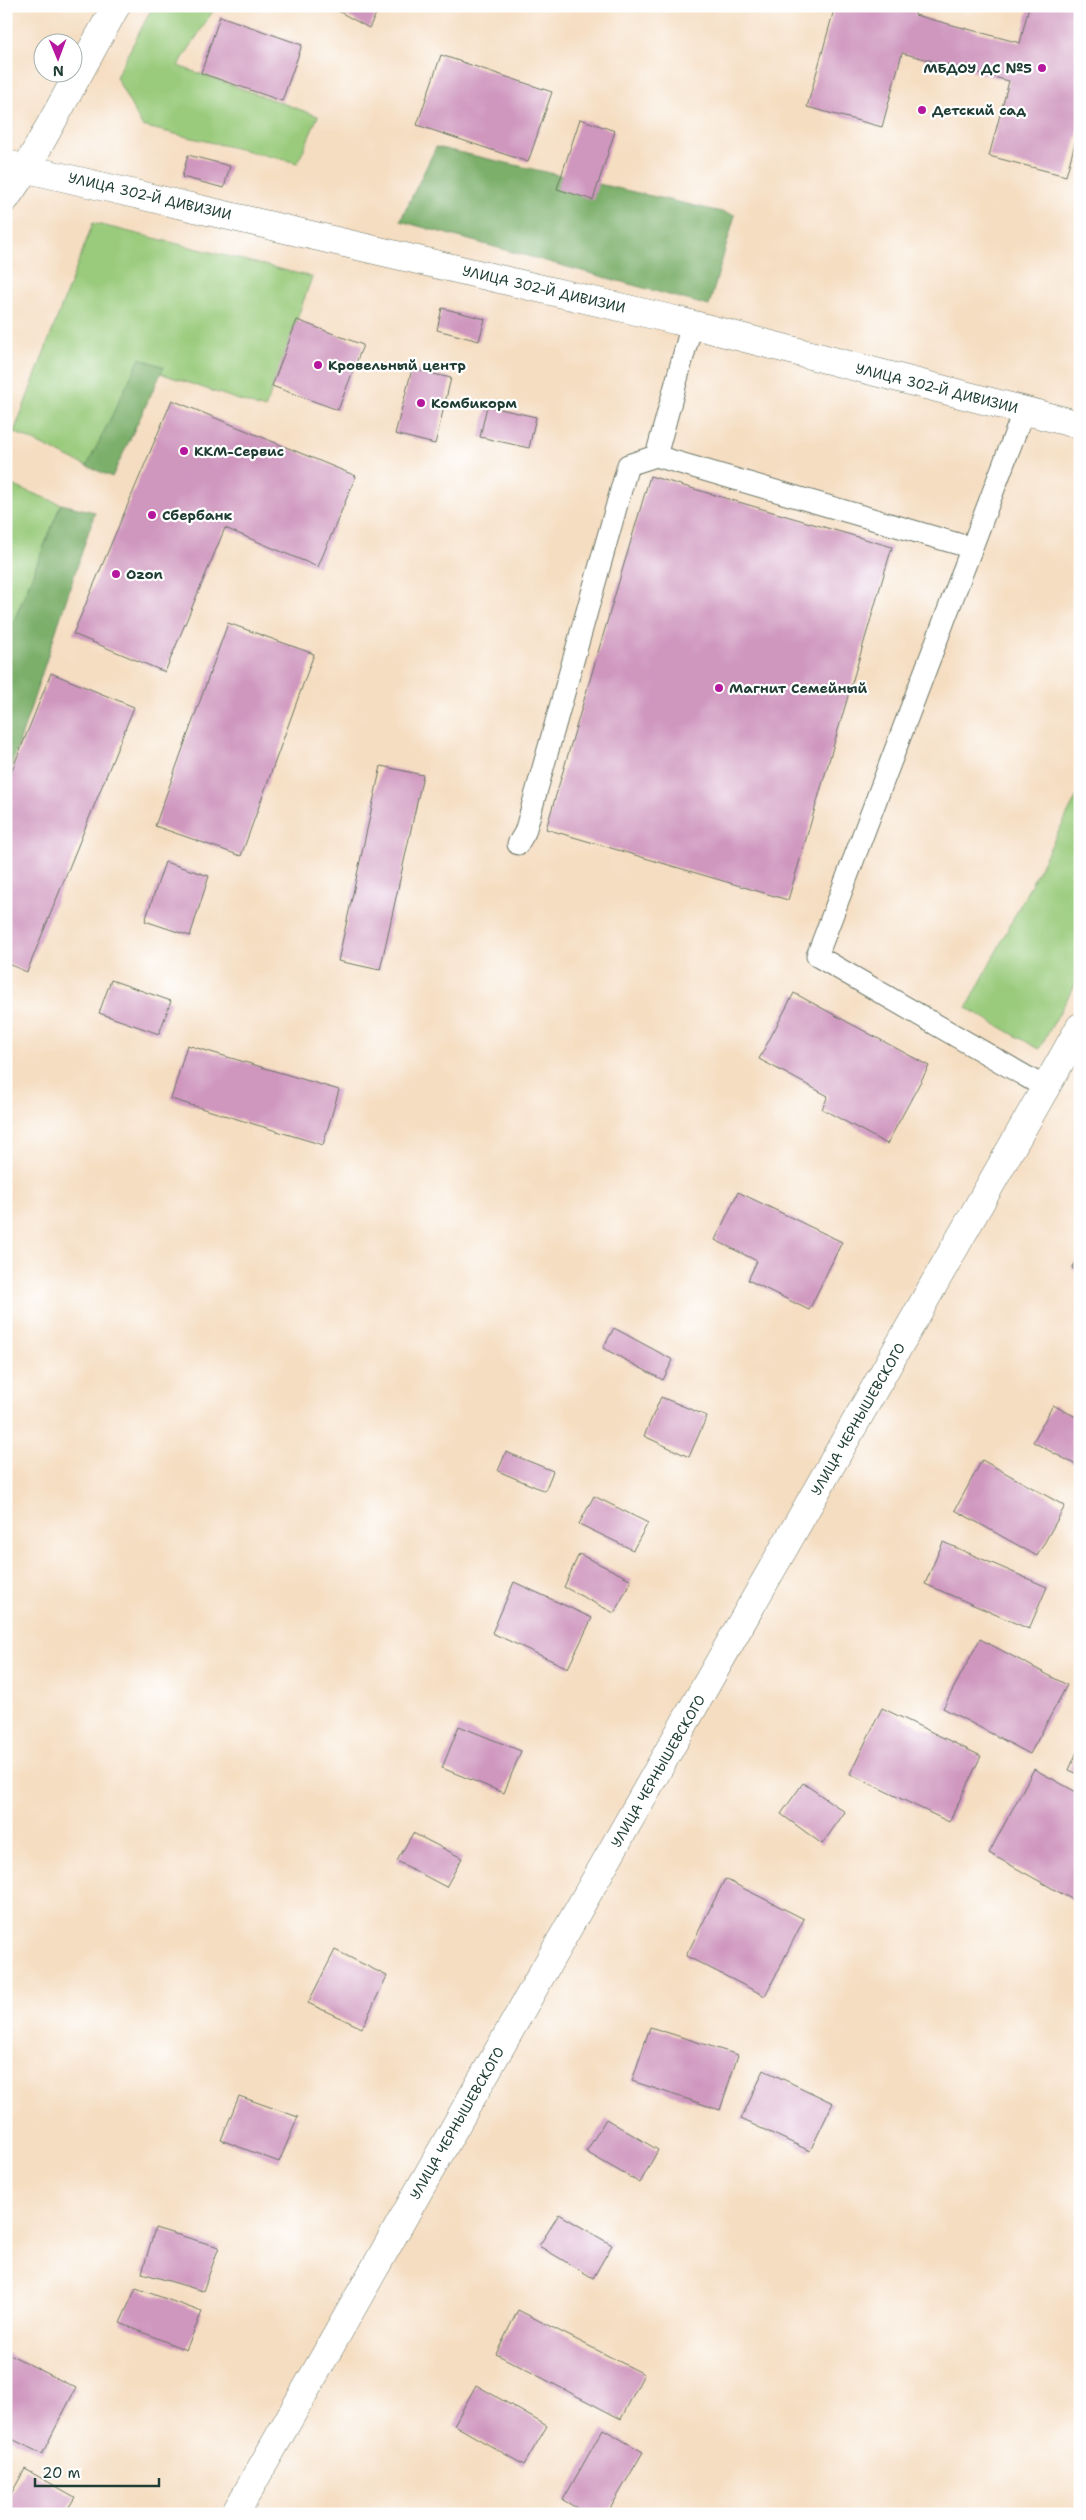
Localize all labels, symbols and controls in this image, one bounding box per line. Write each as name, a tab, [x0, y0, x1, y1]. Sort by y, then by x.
north arrow	[32, 32, 82, 82]
place label: МБДОУ ДС №5	[923, 59, 1032, 77]
text: N	[53, 62, 64, 80]
marker: МБДОУ ДС №5	[1036, 62, 1048, 74]
place label: Детский сад	[932, 101, 1026, 119]
marker: Детский сад	[916, 104, 928, 116]
street label: УЛИЦА 302-Й ДИВИЗИИ	[67, 168, 233, 224]
street label: УЛИЦА 302-Й ДИВИЗИИ	[461, 261, 627, 317]
place label: Кровельный центр	[328, 356, 466, 374]
marker: Кровельный центр	[312, 359, 324, 371]
street label: УЛИЦА 302-Й ДИВИЗИИ	[854, 359, 1020, 417]
place label: Комбикорм	[431, 394, 517, 412]
marker: Комбикорм	[415, 397, 427, 409]
place label: ККМ-Сервис	[194, 442, 284, 460]
marker: ККМ-Сервис	[178, 445, 190, 457]
place label: Сбербанк	[162, 506, 232, 524]
marker: Сбербанк	[146, 509, 158, 521]
place label: Ozon	[126, 565, 163, 583]
marker: Ozon	[110, 568, 122, 580]
place label: Магнит Семейный	[729, 679, 868, 697]
marker: Магнит Семейный	[713, 682, 725, 694]
street label: УЛИЦА ЧЕРНЫШЕВСКОГО	[807, 1340, 909, 1498]
street label: УЛИЦА ЧЕРНЫШЕВСКОГО	[607, 1692, 709, 1850]
street label: УЛИЦА ЧЕРНЫШЕВСКОГО	[406, 2044, 508, 2202]
scale bar	[35, 2455, 159, 2487]
text: 20 m	[42, 2463, 81, 2483]

